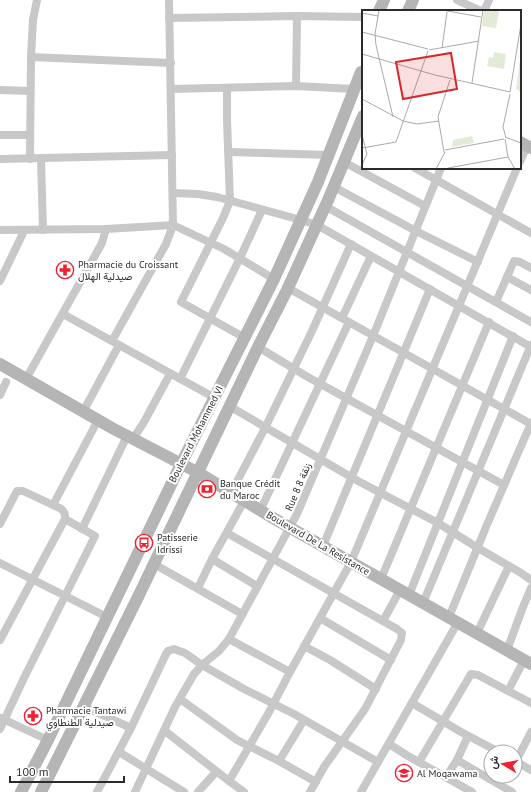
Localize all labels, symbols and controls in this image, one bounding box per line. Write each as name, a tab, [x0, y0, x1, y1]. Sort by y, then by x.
inset map	[362, 10, 521, 169]
place label: Pharmacie du Croissant صيدلية الهلال	[78, 258, 179, 283]
pharmacy icon: Pharmacie du Croissant صيدلية الهلال	[55, 260, 75, 280]
street label: Boulevard Mohammed VI	[166, 383, 226, 485]
street label: Rue 8 8 زنقة	[282, 461, 314, 513]
place label: Banque Crédit du Maroc	[220, 477, 281, 502]
bank icon: Banque Crédit du Maroc	[197, 479, 217, 499]
street label: Boulevard De La Resistance	[264, 508, 372, 578]
place label: Patisserie Idrissi	[157, 531, 198, 556]
bus stop icon: Patisserie Idrissi	[134, 533, 154, 553]
place label: Pharmacie Tantawi صيدلية الطنطاوي	[46, 704, 126, 731]
pharmacy icon: Pharmacie Tantawi صيدلية الطنطاوي	[23, 706, 43, 726]
north arrow	[483, 744, 523, 784]
text: ش	[485, 755, 501, 770]
scale bar	[10, 758, 124, 784]
school or university icon: Al Moqawama	[394, 763, 414, 783]
text: 100 m	[16, 764, 49, 779]
place label: Al Moqawama	[417, 767, 477, 780]

